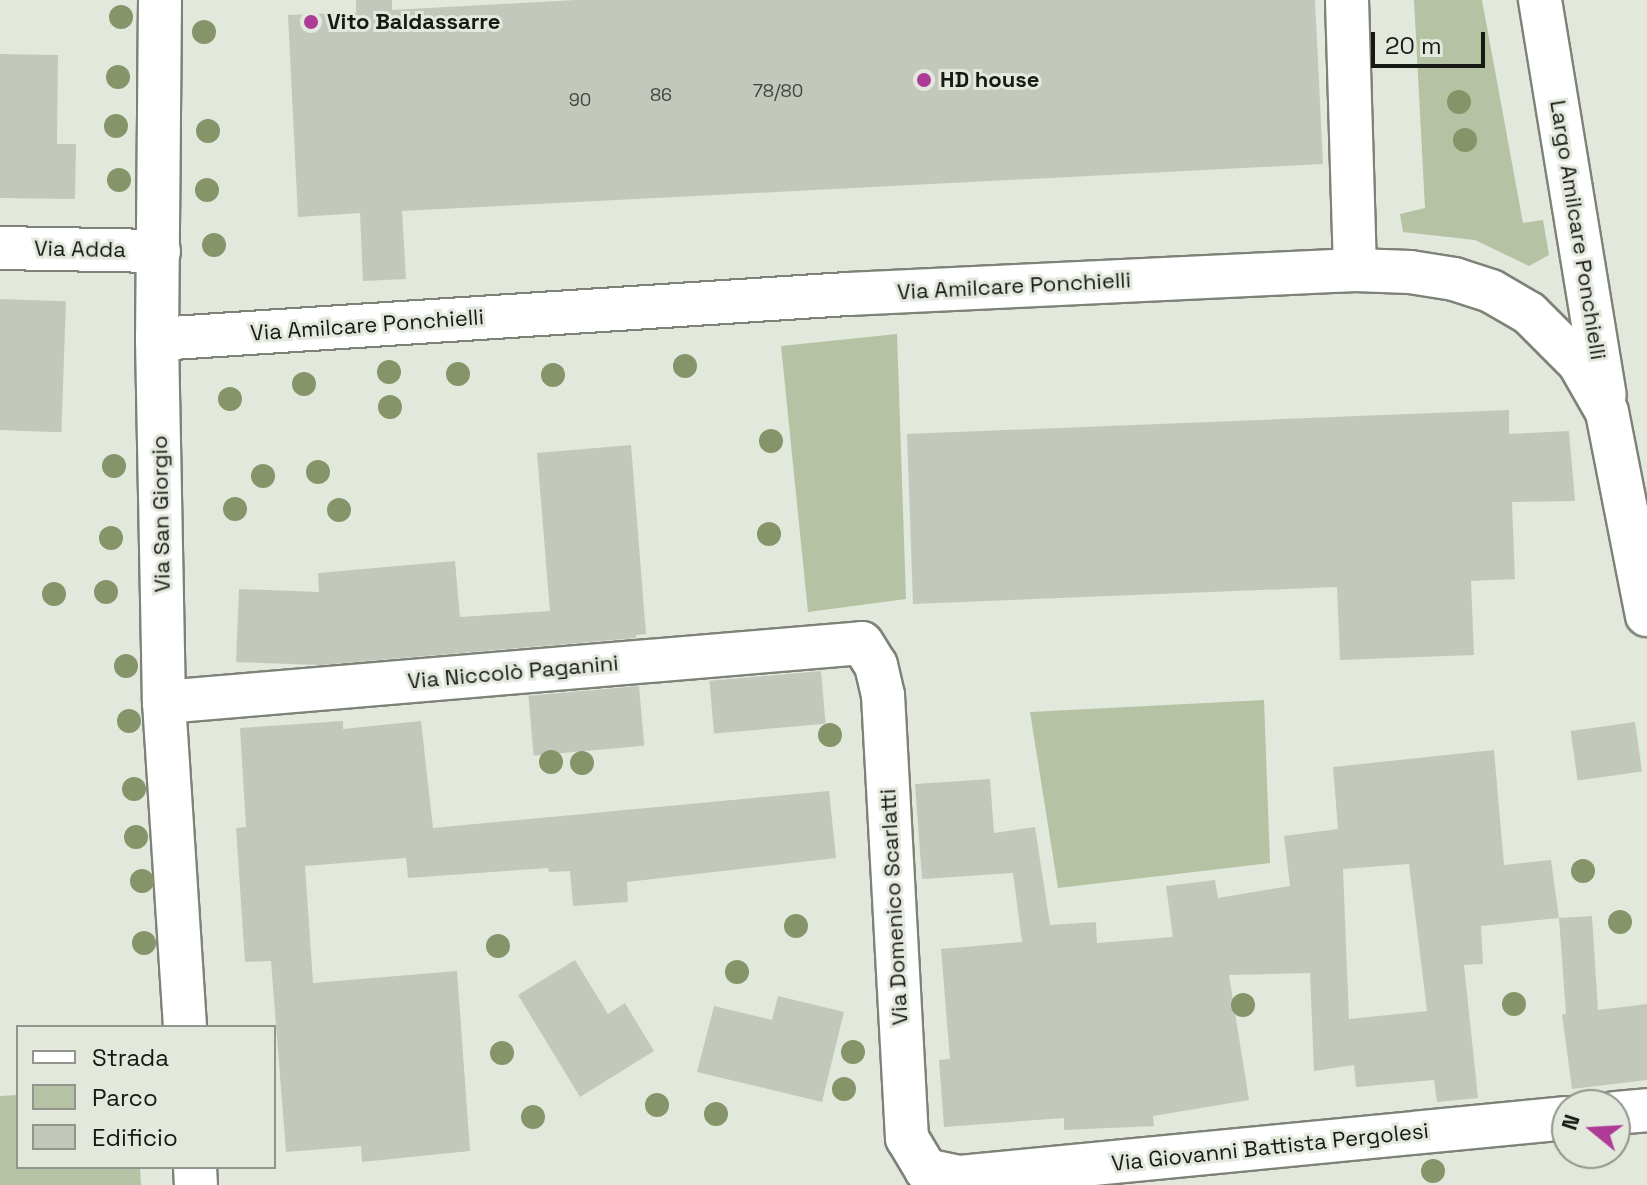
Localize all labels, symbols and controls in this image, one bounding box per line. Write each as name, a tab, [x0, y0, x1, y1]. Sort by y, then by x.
place label: Vito Baldassarre	[327, 9, 500, 35]
marker: Vito Baldassarre	[302, 13, 320, 31]
scale bar	[1375, 16, 1489, 66]
text: 20 m	[1385, 30, 1442, 61]
place label: HD house	[940, 67, 1039, 93]
marker: HD house	[915, 71, 933, 89]
house number: 78/80	[753, 80, 803, 102]
house number: 86	[650, 84, 672, 106]
house number: 90	[569, 89, 591, 111]
street label: Largo Amilcare Ponchielli	[1544, 98, 1612, 362]
street label: Via Adda	[34, 235, 126, 263]
street label: Via Amilcare Ponchielli	[896, 267, 1132, 305]
street label: Via Amilcare Ponchielli	[249, 304, 485, 346]
street label: Via San Giorgio	[146, 435, 176, 593]
street label: Via Niccolò Paganini	[406, 650, 620, 694]
street label: Via Domenico Scarlatti	[875, 788, 913, 1026]
legend	[16, 1025, 276, 1169]
text: Strada	[92, 1042, 169, 1073]
text: Parco	[92, 1082, 158, 1113]
north arrow	[1551, 1089, 1631, 1169]
text: N	[1554, 1111, 1586, 1134]
street label: Via Giovanni Battista Pergolesi	[1110, 1117, 1430, 1177]
text: Edificio	[92, 1122, 178, 1153]

